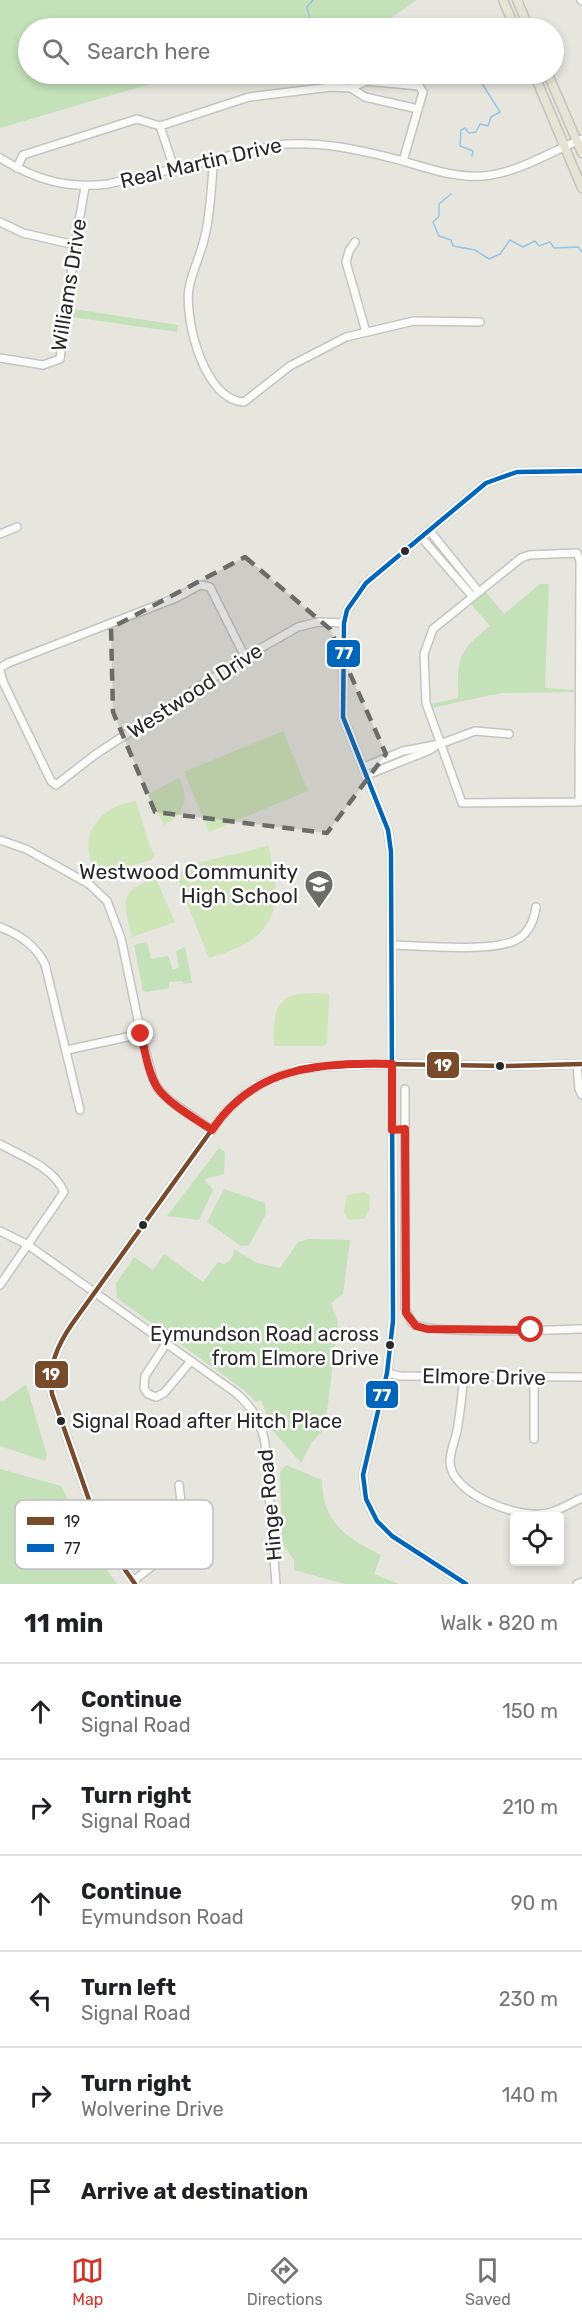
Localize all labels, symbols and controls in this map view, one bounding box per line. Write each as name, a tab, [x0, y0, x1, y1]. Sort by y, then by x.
search box	[18, 18, 564, 84]
icon: search	[39, 35, 72, 68]
text: Search here	[87, 38, 210, 65]
street label: Real Martin Drive	[118, 132, 284, 193]
street label: Williams Drive	[46, 217, 91, 353]
unlabelled marker	[399, 545, 411, 557]
street label: Westwood Drive	[123, 638, 267, 744]
line badge: 77	[326, 639, 361, 668]
text: 77	[335, 644, 353, 663]
place label: Westwood Community High School	[79, 859, 298, 908]
school or university icon: Westwood Community High School	[303, 868, 335, 910]
route end	[127, 1020, 153, 1046]
line badge: 19	[426, 1051, 460, 1079]
text: 19	[434, 1056, 452, 1075]
unlabelled marker	[494, 1060, 506, 1072]
unlabelled marker	[137, 1219, 149, 1231]
route start	[517, 1316, 543, 1342]
place label: Eymundson Road across from Elmore Drive	[150, 1322, 379, 1370]
marker: Eymundson Road across from Elmore Drive	[384, 1339, 396, 1351]
line badge: 19	[34, 1360, 69, 1389]
street label: Elmore Drive	[422, 1363, 546, 1390]
text: 19	[42, 1365, 60, 1384]
line badge: 77	[365, 1380, 399, 1409]
text: 77	[373, 1386, 391, 1405]
place label: Signal Road after Hitch Place	[72, 1409, 342, 1433]
marker: Signal Road after Hitch Place	[55, 1415, 67, 1427]
street label: Hinge Road	[252, 1448, 287, 1562]
legend	[15, 1500, 213, 1569]
text: 19	[64, 1512, 80, 1531]
map controls	[510, 1512, 564, 1566]
button: locate	[510, 1512, 564, 1566]
text: 77	[64, 1539, 80, 1558]
text: 11 min	[24, 1608, 103, 1639]
text: Walk · 820 m	[440, 1611, 558, 1635]
text: Continue	[81, 1686, 182, 1713]
icon: ahead	[24, 1695, 57, 1728]
text: 150 m	[502, 1699, 558, 1723]
text: Signal Road	[81, 1713, 191, 1737]
text: Turn right	[81, 1782, 191, 1809]
icon: right	[24, 1791, 57, 1824]
text: 210 m	[502, 1795, 558, 1819]
text: Signal Road	[81, 1809, 191, 1833]
text: Continue	[81, 1878, 182, 1905]
icon: ahead	[24, 1887, 57, 1920]
text: 90 m	[511, 1891, 558, 1915]
text: Eymundson Road	[81, 1905, 244, 1929]
text: Turn left	[81, 1974, 176, 2001]
icon: left	[24, 1983, 57, 2016]
text: 230 m	[499, 1987, 558, 2011]
text: Signal Road	[81, 2001, 191, 2025]
text: Turn right	[81, 2070, 191, 2097]
icon: right	[24, 2079, 57, 2112]
text: 140 m	[502, 2083, 558, 2107]
text: Wolverine Drive	[81, 2097, 224, 2121]
icon: arrive	[24, 2175, 57, 2208]
text: Arrive at destination	[81, 2178, 308, 2205]
tab: Map	[71, 2254, 104, 2309]
tab: Directions	[247, 2254, 323, 2309]
tab: Saved	[465, 2254, 511, 2309]

